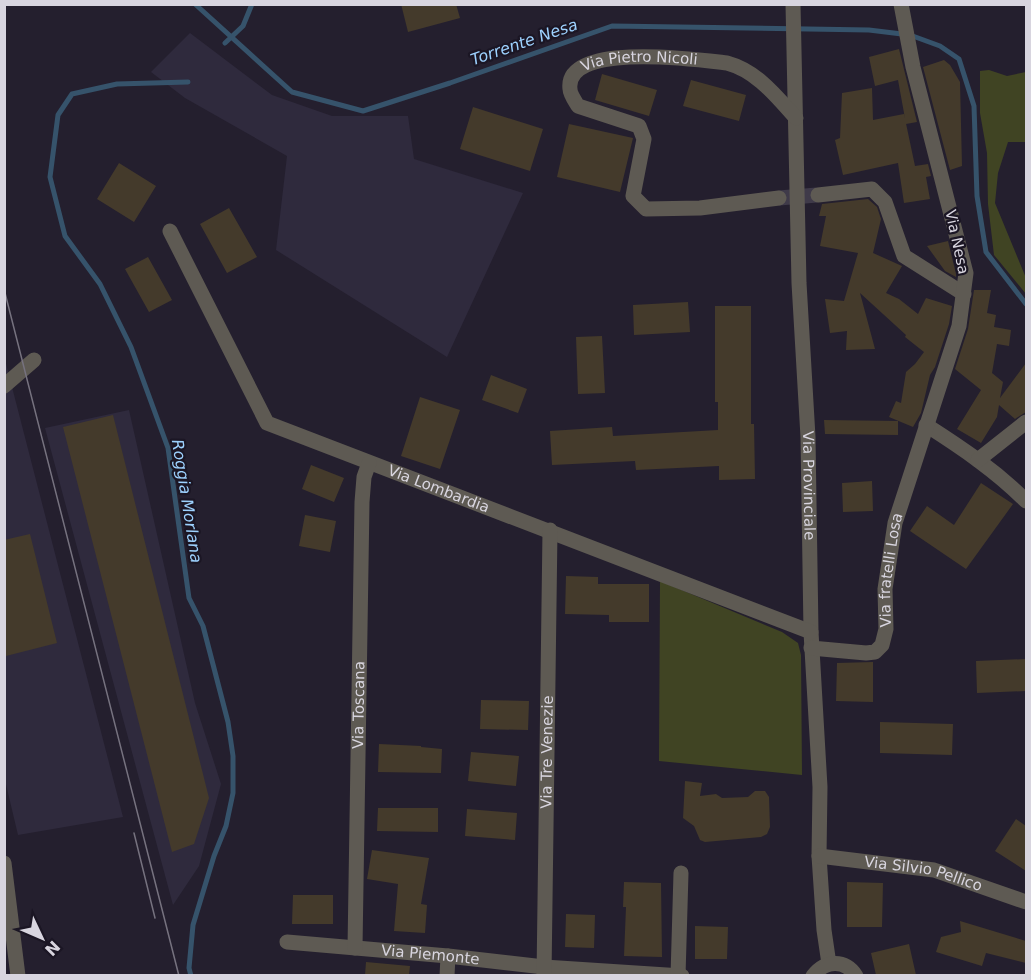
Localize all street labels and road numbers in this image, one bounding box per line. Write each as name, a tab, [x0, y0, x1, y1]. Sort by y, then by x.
street label: Via Pietro Nicoli	[578, 48, 698, 75]
street label: Via Nesa	[941, 208, 973, 276]
street label: Via Provinciale	[799, 430, 819, 541]
street label: Via Lombardia	[385, 461, 492, 517]
street label: Via fratelli Losa	[876, 510, 907, 628]
street label: Via Toscana	[349, 661, 369, 749]
street label: Via Tre Venezie	[537, 695, 557, 809]
street label: Via Silvio Pellico	[863, 853, 985, 895]
street label: Via Piemonte	[381, 941, 481, 969]

